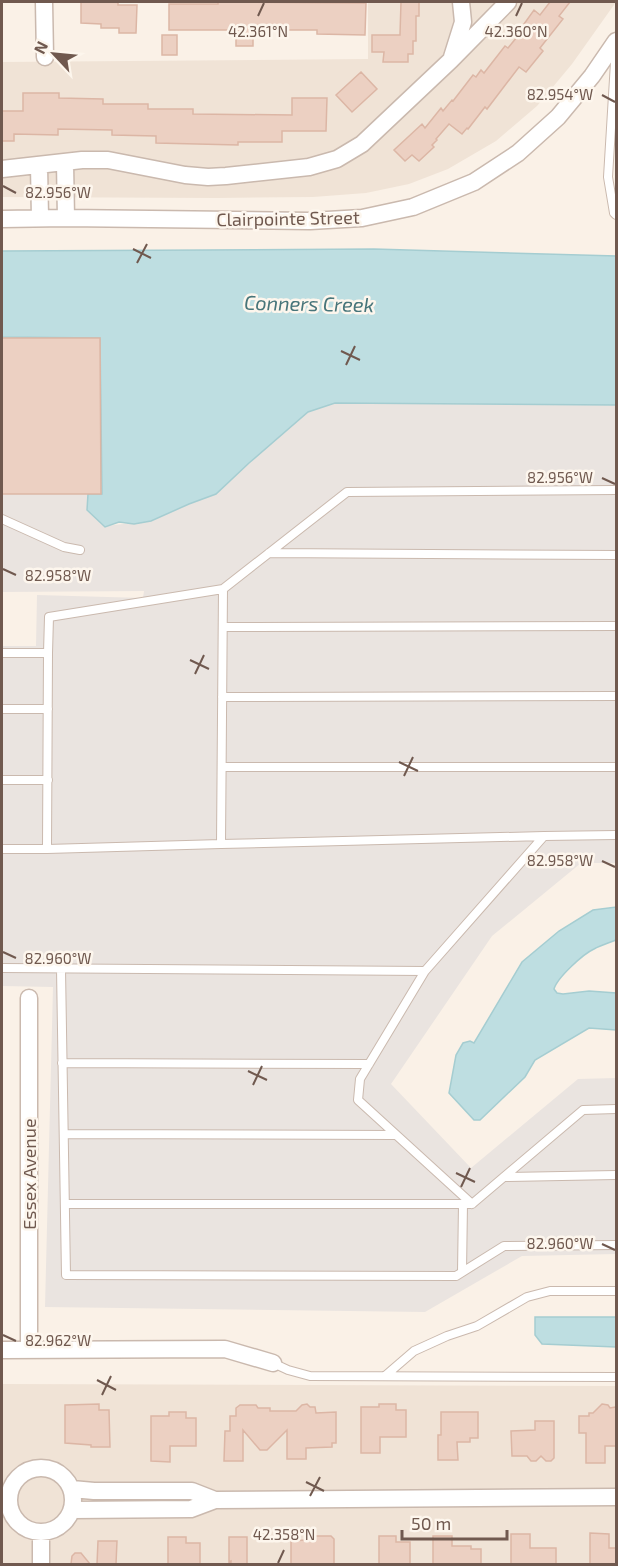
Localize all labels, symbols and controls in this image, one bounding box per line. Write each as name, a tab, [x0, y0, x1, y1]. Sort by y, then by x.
text: 42.361°N	[228, 22, 288, 40]
text: 42.360°N	[484, 22, 548, 40]
north arrow	[24, 24, 84, 84]
text: N	[29, 38, 51, 57]
text: 82.954°W	[527, 85, 593, 103]
text: 82.956°W	[25, 183, 91, 201]
street label: Clairpointe Street	[216, 206, 360, 230]
water label: Conners Creek	[244, 290, 374, 316]
text: 82.956°W	[527, 468, 593, 486]
text: 82.958°W	[25, 566, 91, 584]
text: 82.958°W	[527, 851, 593, 869]
text: 82.960°W	[25, 949, 91, 967]
street label: Essex Avenue	[18, 1118, 40, 1230]
text: 82.960°W	[527, 1234, 593, 1252]
text: 82.962°W	[25, 1331, 91, 1349]
scale bar	[402, 1503, 507, 1541]
text: 50 m	[411, 1512, 451, 1534]
text: 42.358°N	[253, 1525, 315, 1543]

